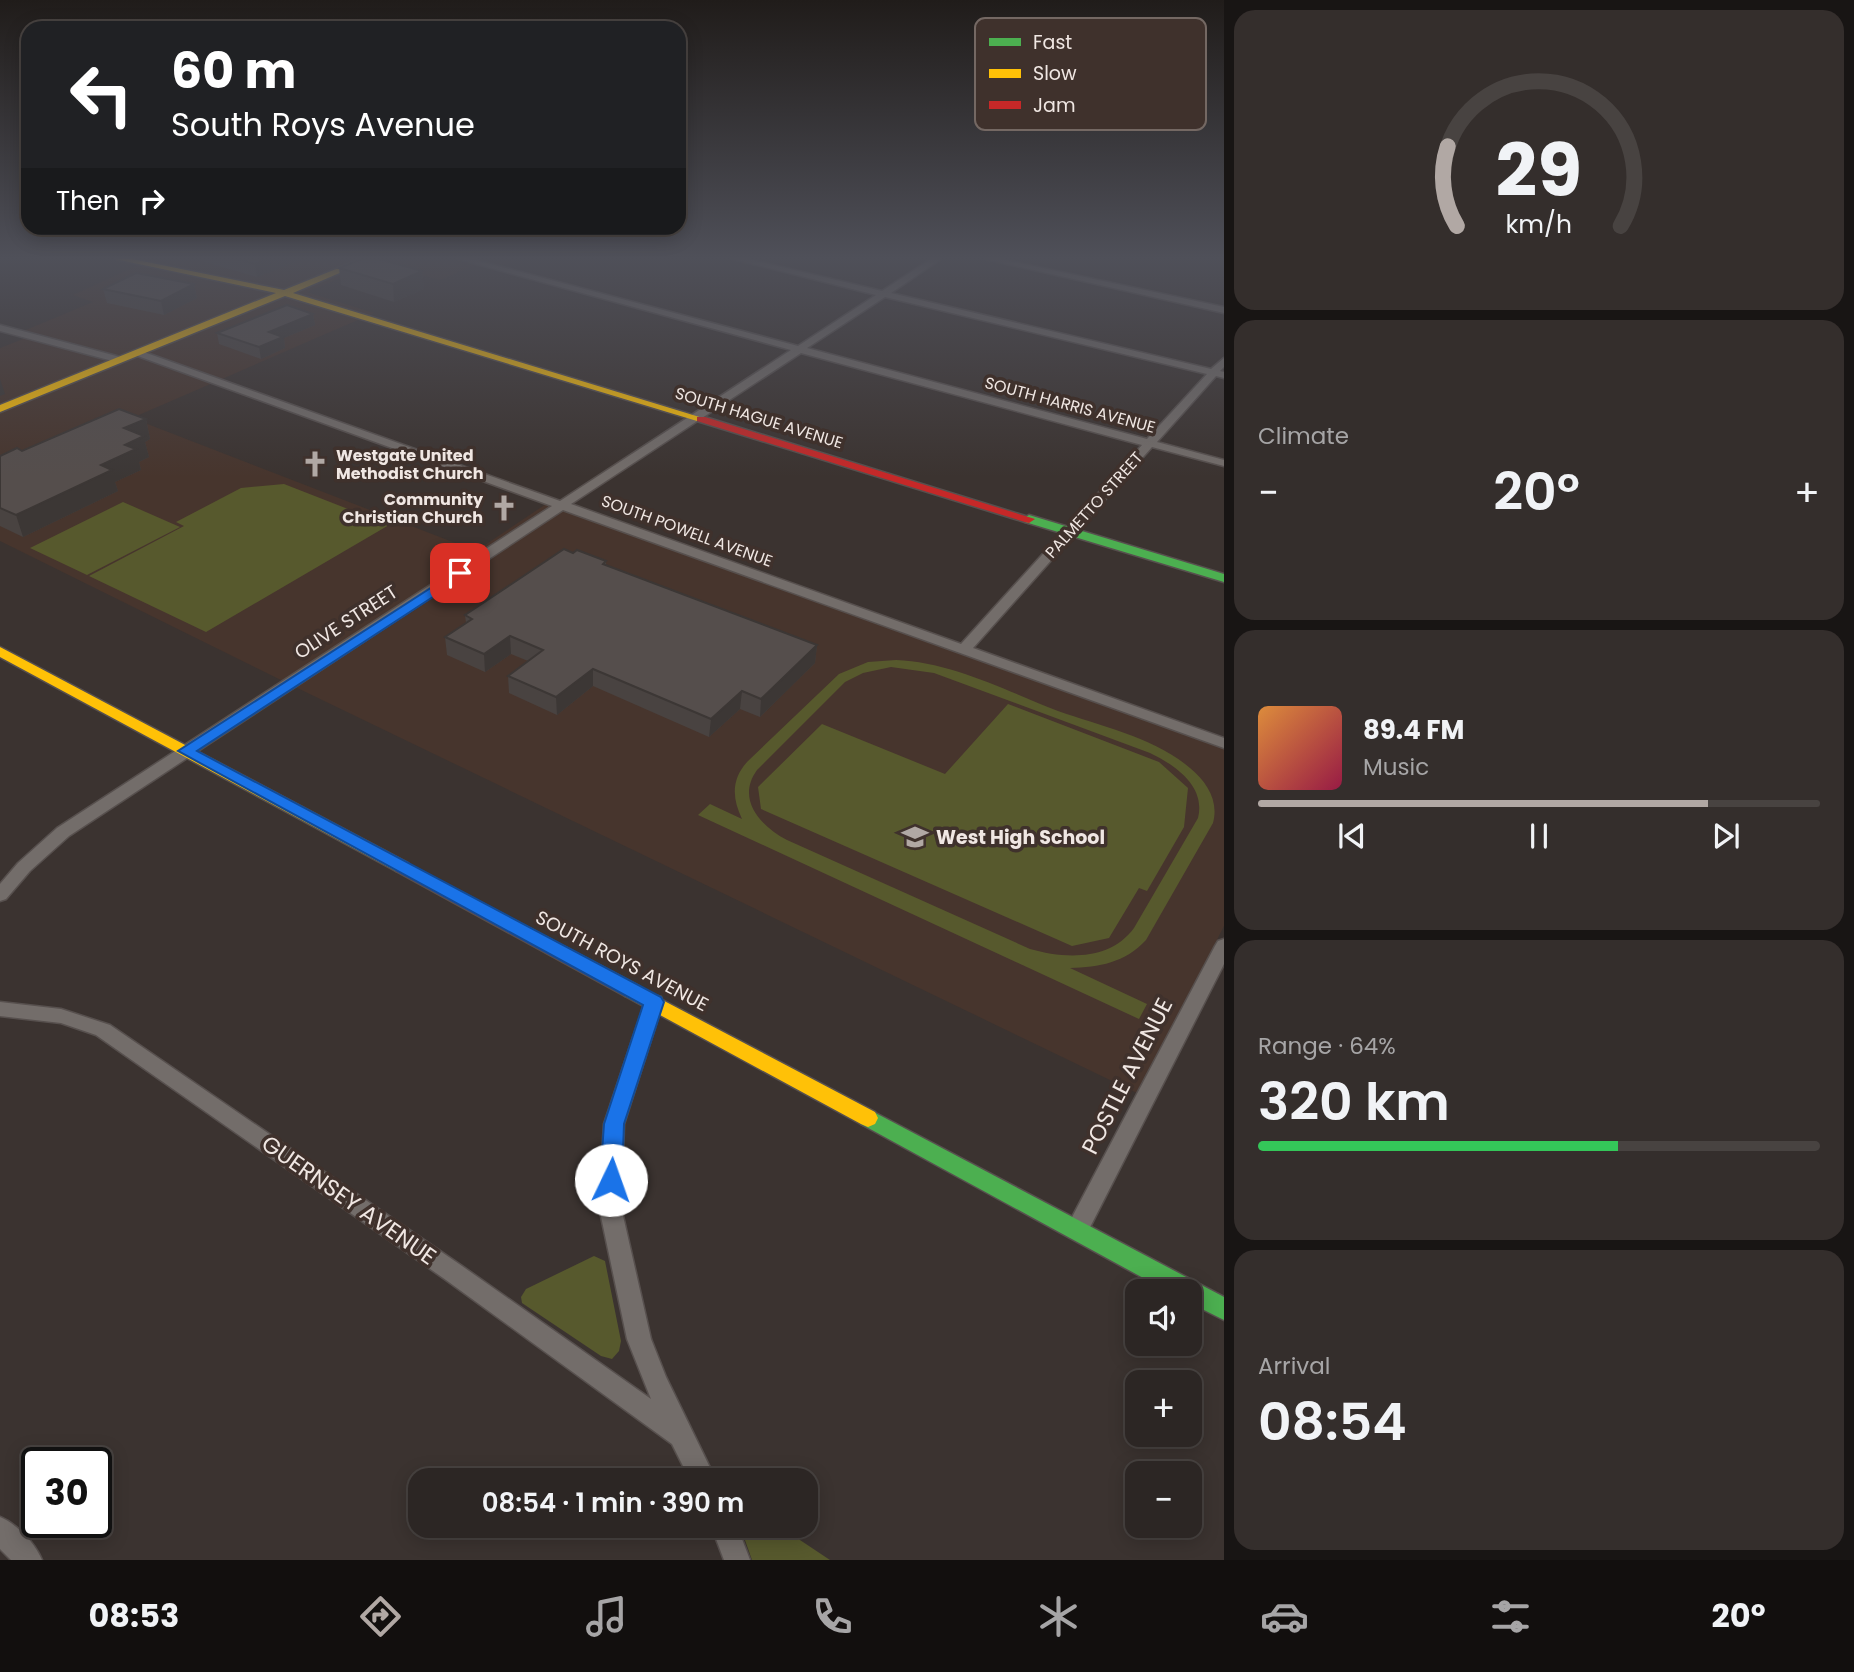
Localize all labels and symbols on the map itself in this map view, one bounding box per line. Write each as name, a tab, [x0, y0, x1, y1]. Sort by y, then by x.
legend	[975, 18, 1206, 130]
text: Fast	[1033, 29, 1072, 56]
text: Slow	[1033, 60, 1077, 87]
text: Jam	[1033, 92, 1075, 119]
street label: SOUTH HARRIS AVENUE	[982, 371, 1158, 439]
street label: SOUTH HAGUE AVENUE	[672, 382, 846, 454]
place label: Westgate United Methodist Church	[336, 444, 484, 485]
street label: PALMETTO STREET	[1040, 447, 1148, 563]
church icon: Westgate United Methodist Church	[300, 449, 330, 479]
place label: Community Christian Church	[342, 488, 484, 529]
street label: SOUTH POWELL AVENUE	[598, 489, 776, 573]
church icon: Community Christian Church	[489, 493, 519, 523]
pin	[430, 543, 490, 603]
street label: OLIVE STREET	[289, 578, 403, 666]
school or university icon: West High School	[900, 822, 930, 852]
place label: West High School	[936, 824, 1105, 851]
street label: SOUTH ROYS AVENUE	[531, 904, 713, 1018]
street label: POSTLE AVENUE	[1074, 992, 1180, 1160]
street label: GUERNSEY AVENUE	[255, 1128, 443, 1272]
position arrow	[574, 1143, 648, 1217]
speed limit sign: 30	[21, 1447, 112, 1538]

